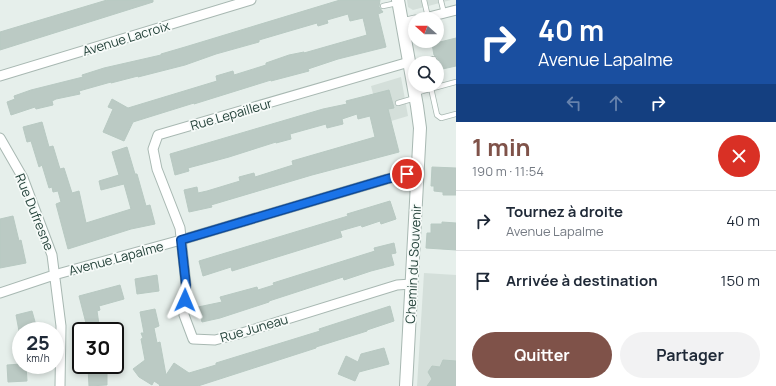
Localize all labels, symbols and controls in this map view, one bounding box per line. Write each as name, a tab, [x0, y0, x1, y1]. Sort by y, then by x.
text: 40 m	[538, 11, 604, 49]
north arrow	[408, 12, 444, 48]
map controls	[408, 12, 444, 92]
street label: Avenue Lacroix	[80, 16, 172, 60]
icon: right	[472, 16, 524, 68]
text: Avenue Lapalme	[538, 47, 673, 71]
button: search	[408, 56, 444, 92]
icon: left	[563, 92, 585, 114]
icon: ahead	[605, 92, 627, 114]
icon: right	[647, 92, 669, 114]
street label: Rue Lepailleur	[188, 94, 274, 134]
text: 1 min	[472, 130, 531, 163]
button: close	[718, 135, 760, 177]
pin	[390, 157, 424, 191]
text: 190 m · 11:54	[472, 162, 544, 180]
icon: arrive	[396, 163, 418, 185]
street label: Rue Dufresne	[11, 171, 59, 253]
text: Tournez à droite	[506, 201, 623, 222]
street label: Chemin du Souvenir	[401, 204, 425, 324]
icon: right	[472, 210, 494, 232]
text: 40 m	[726, 210, 760, 231]
text: Avenue Lapalme	[506, 222, 604, 240]
street label: Avenue Lapalme	[67, 237, 166, 279]
icon: arrive	[472, 270, 494, 292]
text: Arrivée à destination	[506, 270, 658, 291]
text: 150 m	[721, 270, 760, 291]
position arrow	[164, 279, 206, 321]
street label: Rue Juneau	[218, 310, 290, 346]
speed limit sign: 30	[72, 322, 124, 374]
text: 25	[26, 329, 50, 356]
button: Quitter	[472, 332, 612, 378]
button: Partager	[620, 332, 760, 378]
text: km/h	[26, 351, 50, 365]

